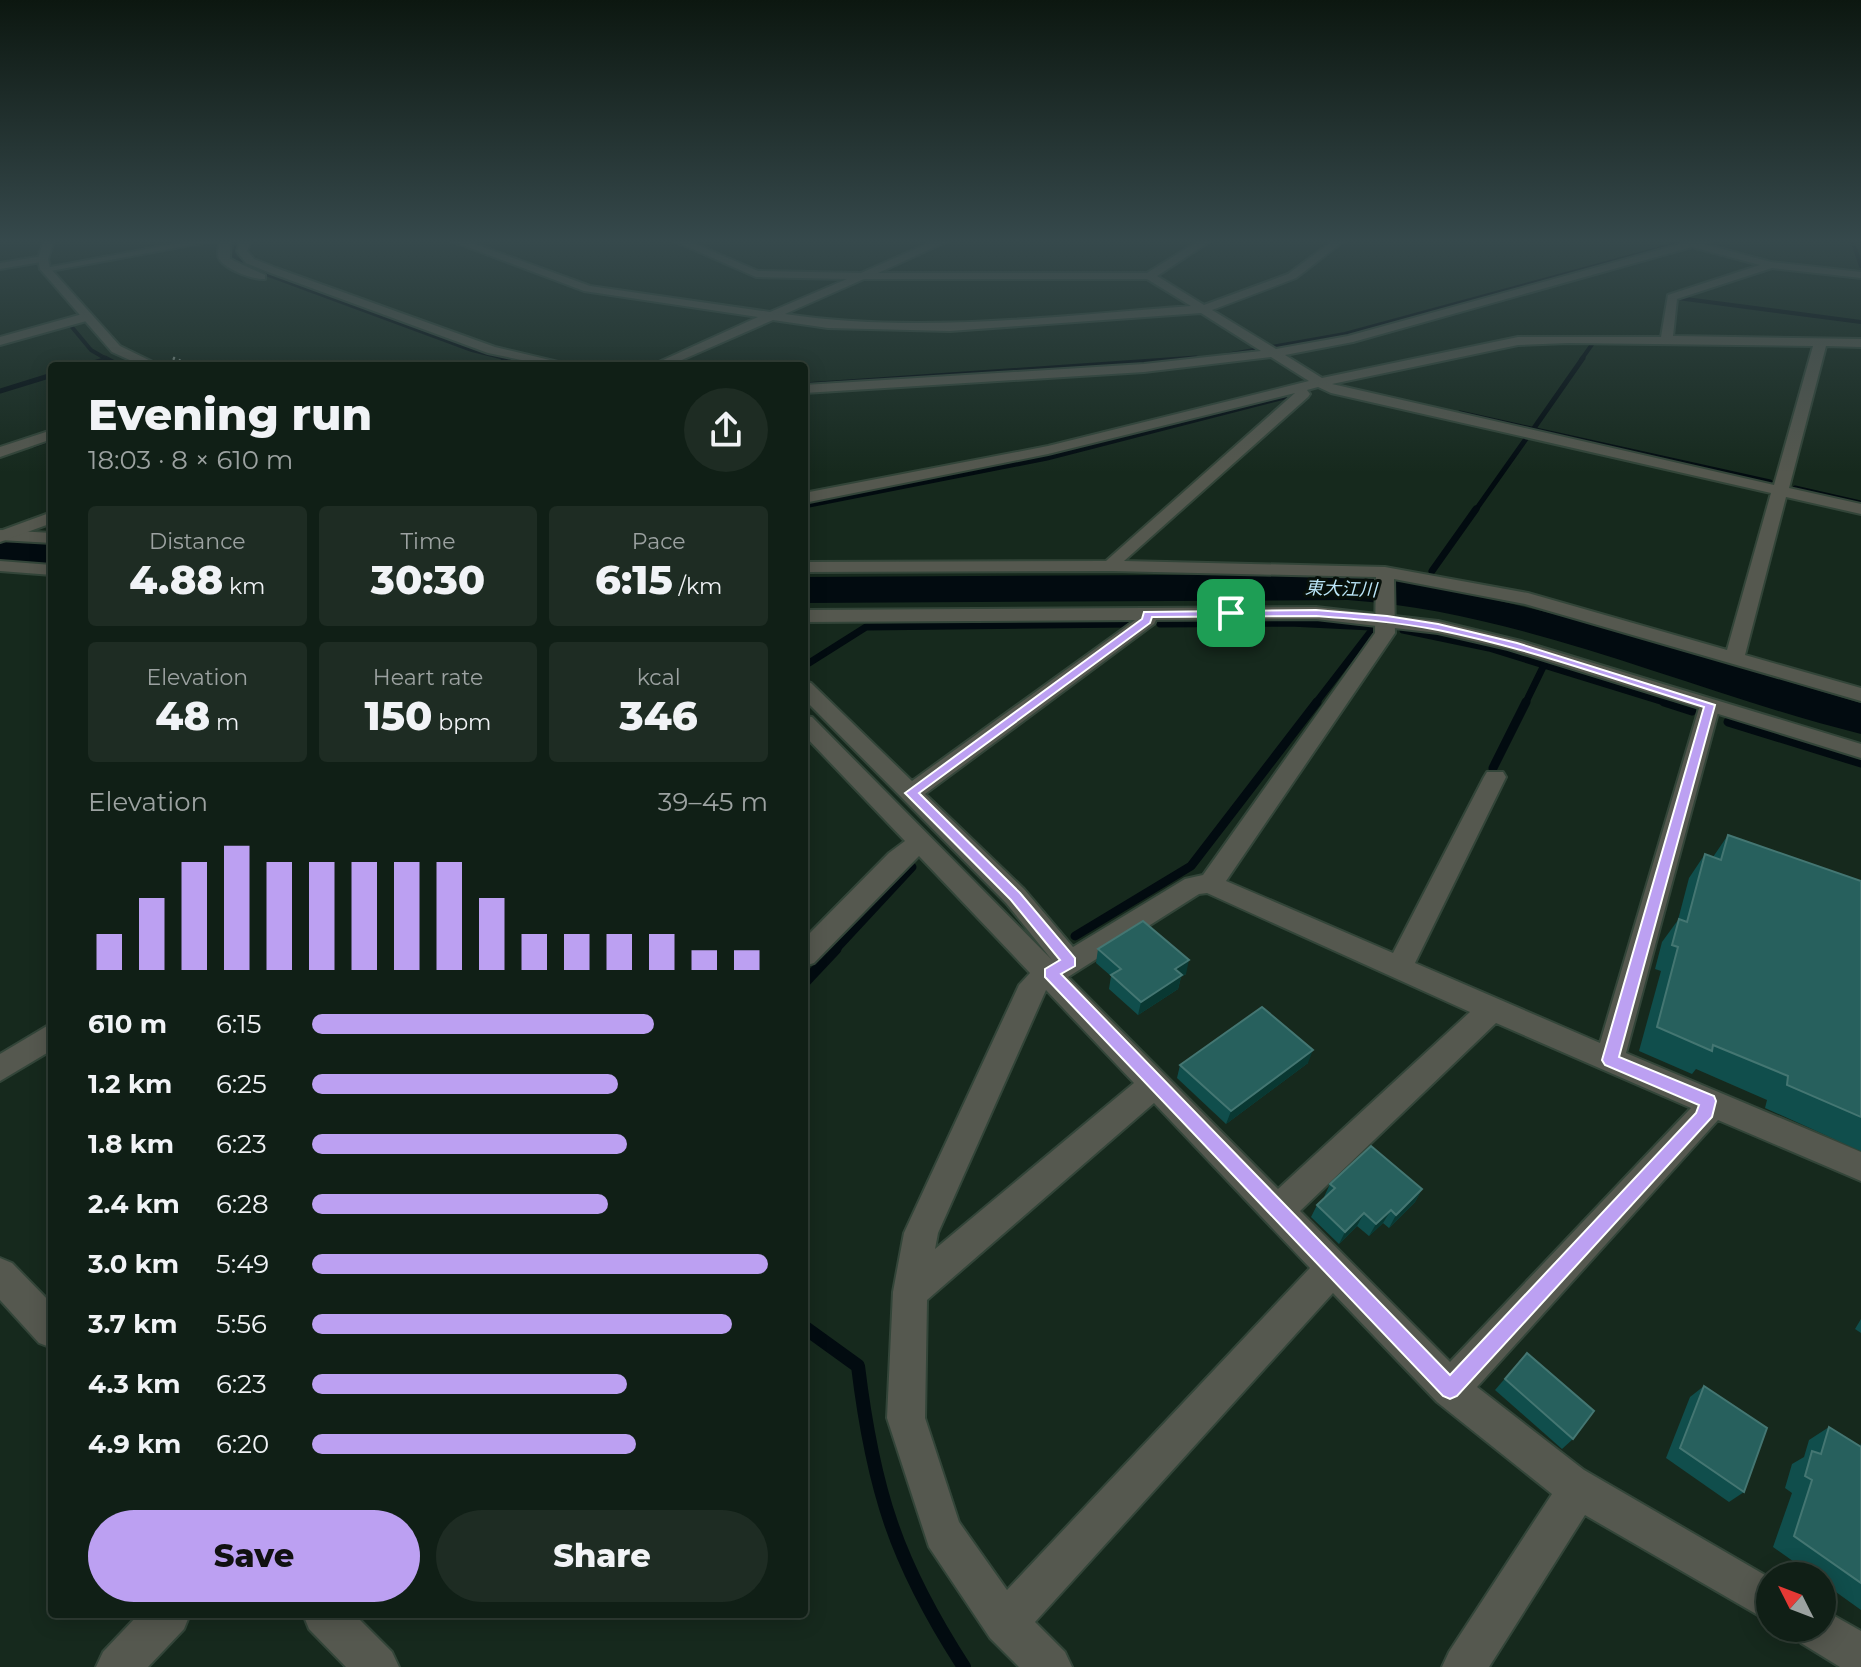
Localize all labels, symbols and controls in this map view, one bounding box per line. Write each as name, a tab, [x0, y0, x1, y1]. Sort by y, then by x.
text: Evening run	[88, 387, 372, 441]
button: share	[684, 388, 768, 472]
text: 18:03 · 8 × 610 m	[88, 444, 293, 476]
text: Distance	[149, 528, 246, 555]
text: Time	[400, 528, 456, 555]
text: Pace	[632, 528, 686, 555]
text: 4.88	[129, 555, 223, 604]
text: 30:30	[371, 555, 485, 604]
text: 6:15	[595, 555, 673, 604]
text: km	[223, 573, 265, 600]
text: /km	[673, 573, 722, 600]
water label: 東大江川	[1305, 577, 1379, 601]
pin	[1197, 579, 1265, 647]
icon: arrive	[1209, 591, 1253, 635]
text: Elevation	[146, 664, 248, 691]
text: Heart rate	[373, 664, 483, 691]
text: kcal	[637, 664, 681, 691]
text: 48	[155, 691, 210, 740]
text: 150	[365, 691, 432, 740]
text: 346	[620, 691, 698, 740]
text: m	[210, 709, 239, 736]
text: bpm	[432, 709, 491, 736]
text: Elevation	[88, 786, 208, 818]
text: 39–45 m	[658, 786, 768, 818]
text: 610 m	[88, 1008, 167, 1040]
text: 6:15	[216, 1008, 261, 1040]
text: 1.2 km	[88, 1068, 172, 1100]
text: 6:25	[216, 1068, 267, 1100]
text: 1.8 km	[88, 1128, 174, 1160]
text: 6:23	[216, 1128, 267, 1160]
text: 2.4 km	[88, 1188, 180, 1220]
text: 6:28	[216, 1188, 269, 1220]
text: 3.0 km	[88, 1248, 179, 1280]
text: 5:49	[216, 1248, 269, 1280]
text: 3.7 km	[88, 1308, 177, 1340]
text: 5:56	[216, 1308, 267, 1340]
text: 4.3 km	[88, 1368, 180, 1400]
text: 6:23	[216, 1368, 267, 1400]
text: 4.9 km	[88, 1428, 181, 1460]
text: 6:20	[216, 1428, 269, 1460]
button: Save	[88, 1510, 420, 1602]
button: Share	[436, 1510, 768, 1602]
north arrow	[1756, 1562, 1836, 1642]
map controls	[1756, 1562, 1836, 1642]

